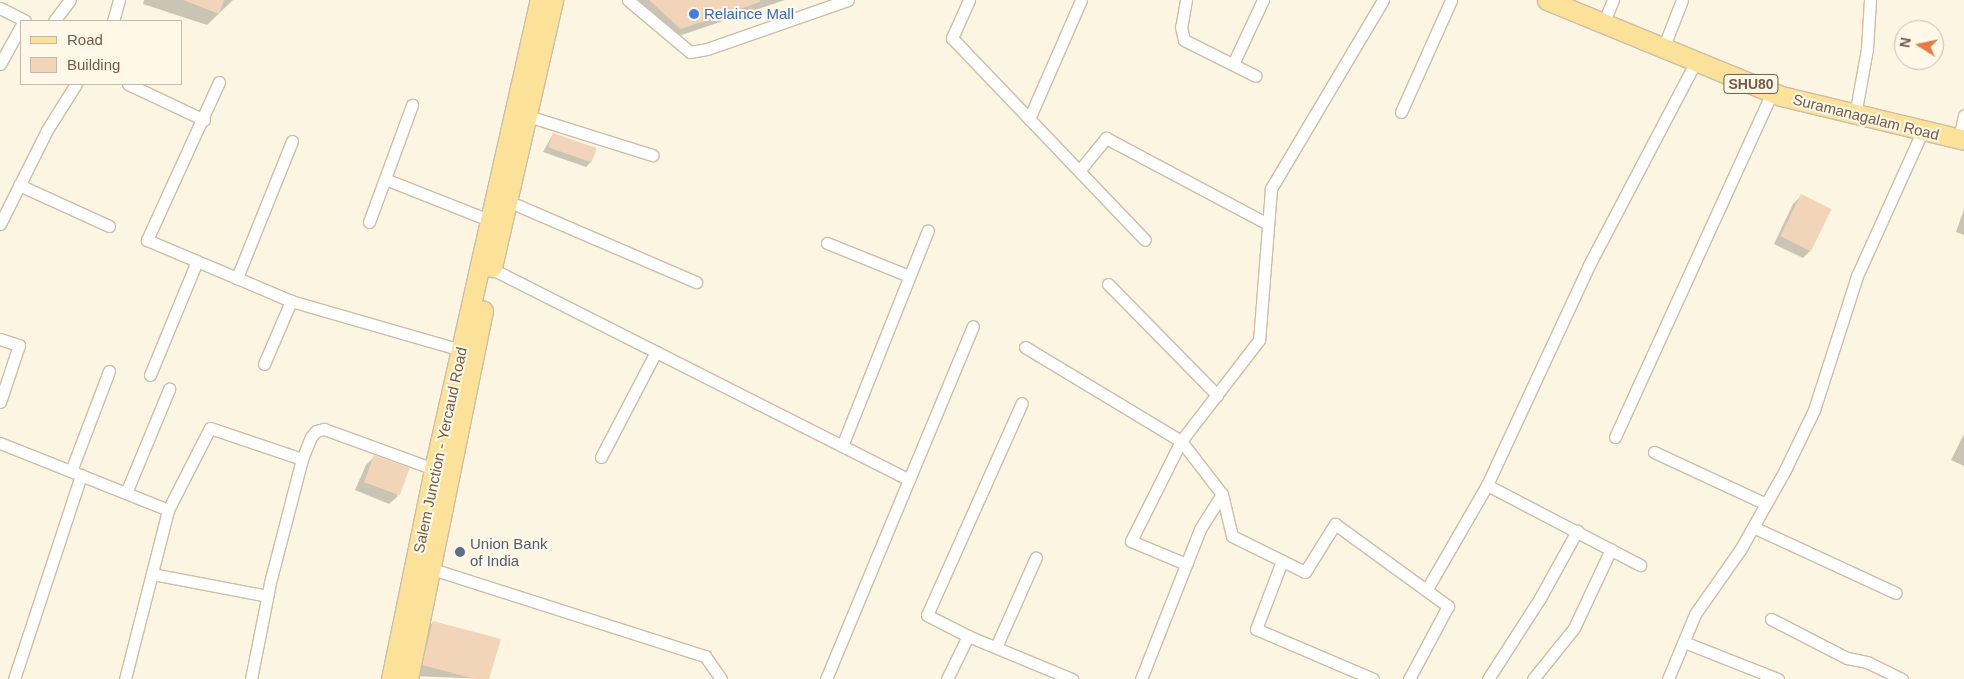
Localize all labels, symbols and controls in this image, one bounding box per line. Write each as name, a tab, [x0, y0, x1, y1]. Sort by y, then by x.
place label: Relaince Mall	[704, 5, 794, 23]
marker: Relaince Mall	[688, 8, 700, 20]
legend	[20, 20, 182, 85]
north arrow	[1894, 20, 1944, 70]
text: Road	[67, 31, 103, 48]
text: N	[1896, 36, 1914, 49]
text: Building	[67, 56, 120, 73]
road number: SHU80	[1722, 72, 1780, 96]
street label: Suramanagalam Road	[1791, 90, 1941, 144]
street label: Salem Junction - Yercaud Road	[409, 345, 471, 555]
place label: Union Bank of India	[470, 534, 548, 569]
marker: Union Bank of India	[454, 546, 466, 558]

